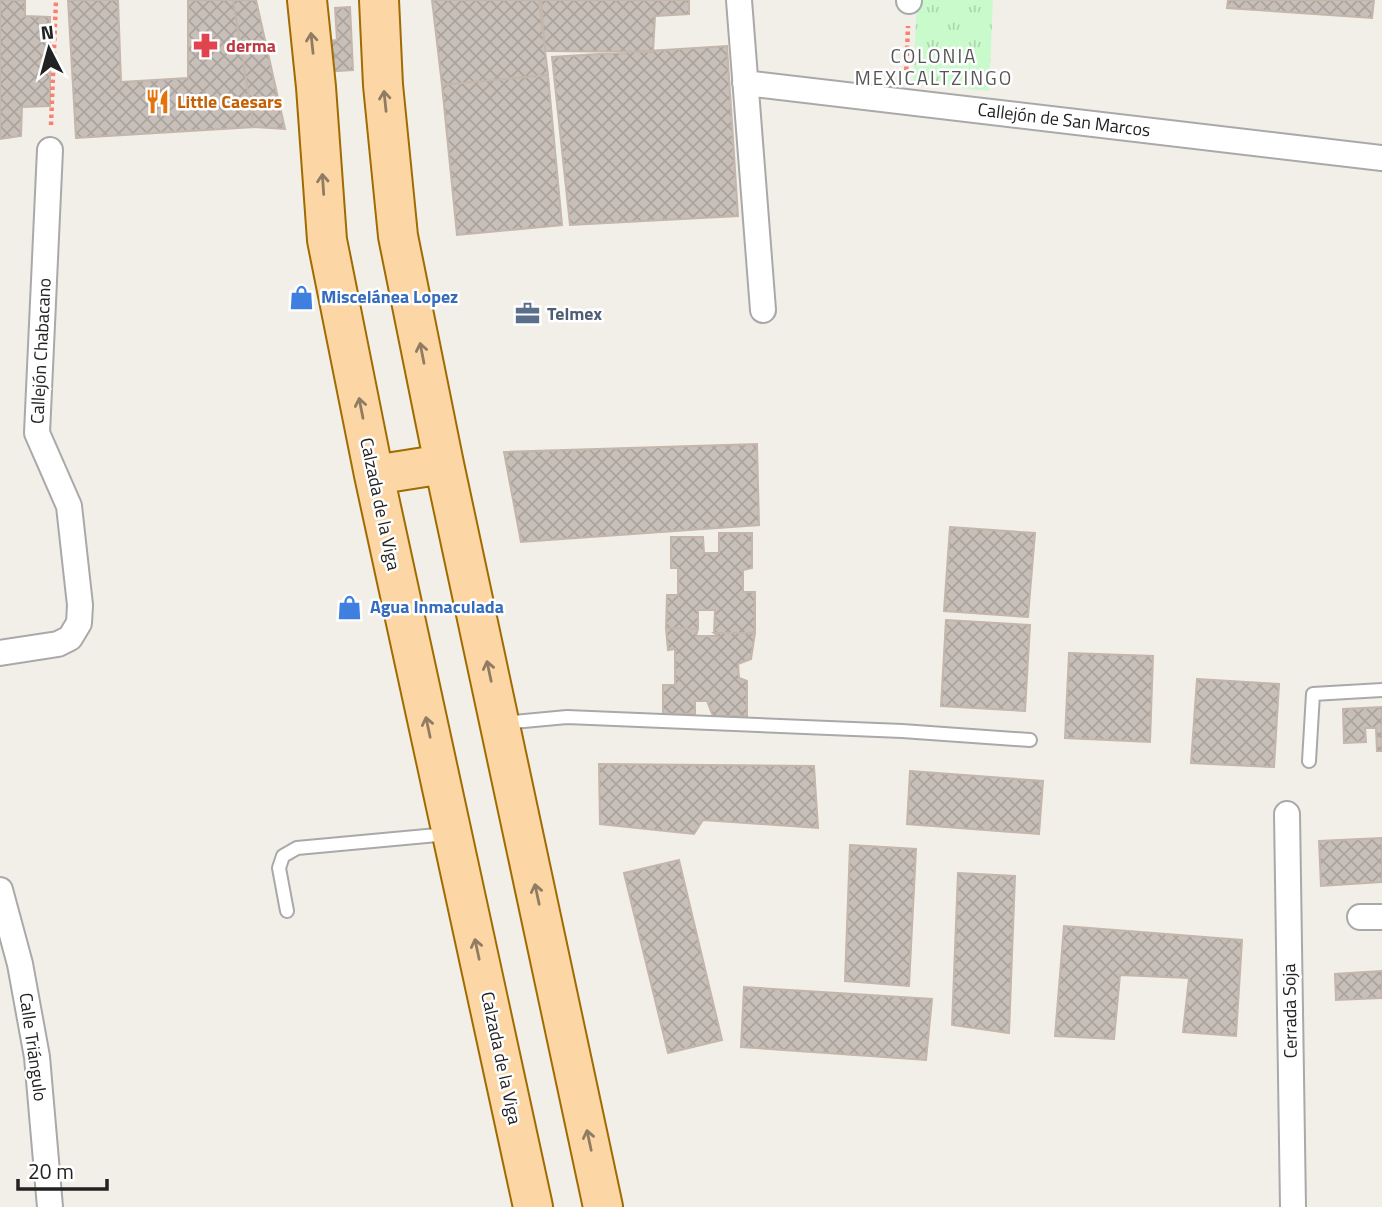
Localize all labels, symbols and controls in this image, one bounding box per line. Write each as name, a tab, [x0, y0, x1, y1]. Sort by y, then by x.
north arrow	[14, 14, 84, 84]
text: N	[39, 16, 55, 47]
pharmacy icon: derma	[192, 32, 220, 60]
place label: derma	[226, 32, 276, 59]
one-way arrow	[305, 33, 318, 55]
district label: COLONIA MEXICALTZINGO	[855, 41, 1013, 92]
restaurant icon: Little Caesars	[143, 88, 171, 116]
place label: Little Caesars	[177, 88, 282, 115]
one-way arrow	[378, 90, 391, 113]
street label: Callejón de San Marcos	[976, 95, 1152, 144]
one-way arrow	[317, 173, 330, 196]
street label: Callejón Chabacano	[23, 277, 58, 425]
shop icon: Miscelánea Lopez	[287, 283, 315, 311]
place label: Miscelánea Lopez	[321, 283, 458, 310]
office icon: Telmex	[513, 300, 541, 328]
place label: Telmex	[547, 300, 603, 327]
one-way arrow	[414, 342, 428, 365]
one-way arrow	[353, 397, 367, 420]
street label: Calzada de la Viga	[353, 435, 408, 573]
shop icon: Agua Inmaculada	[336, 593, 364, 621]
place label: Agua Inmaculada	[370, 593, 504, 620]
one-way arrow	[482, 660, 496, 683]
one-way arrow	[421, 716, 434, 738]
one-way arrow	[529, 883, 543, 906]
one-way arrow	[469, 938, 483, 961]
street label: Cerrada Soja	[1275, 963, 1304, 1059]
street label: Calzada de la Viga	[474, 989, 529, 1127]
street label: Calle Triángulo	[13, 991, 54, 1103]
one-way arrow	[581, 1129, 595, 1152]
scale bar	[18, 1148, 107, 1192]
text: 20 m	[28, 1155, 74, 1187]

